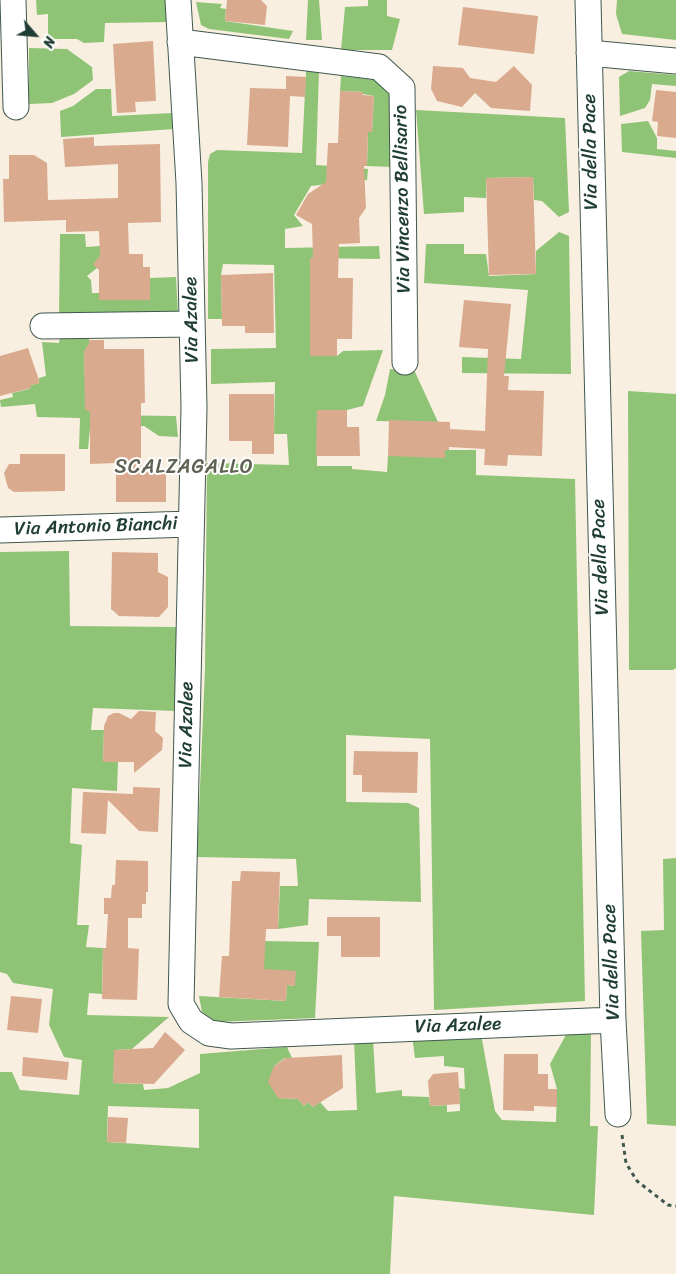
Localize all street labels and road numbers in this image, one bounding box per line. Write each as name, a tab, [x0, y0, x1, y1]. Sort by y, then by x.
street label: Via della Pace	[579, 94, 603, 210]
street label: Via Vincenzo Bellisario	[390, 105, 416, 293]
street label: Via Azalee	[180, 277, 204, 363]
street label: Via della Pace	[588, 498, 614, 616]
street label: Via Antonio Bianchi	[14, 513, 178, 541]
street label: Via Azalee	[175, 682, 199, 768]
street label: Via della Pace	[599, 903, 625, 1021]
street label: Via Azalee	[414, 1013, 502, 1039]

